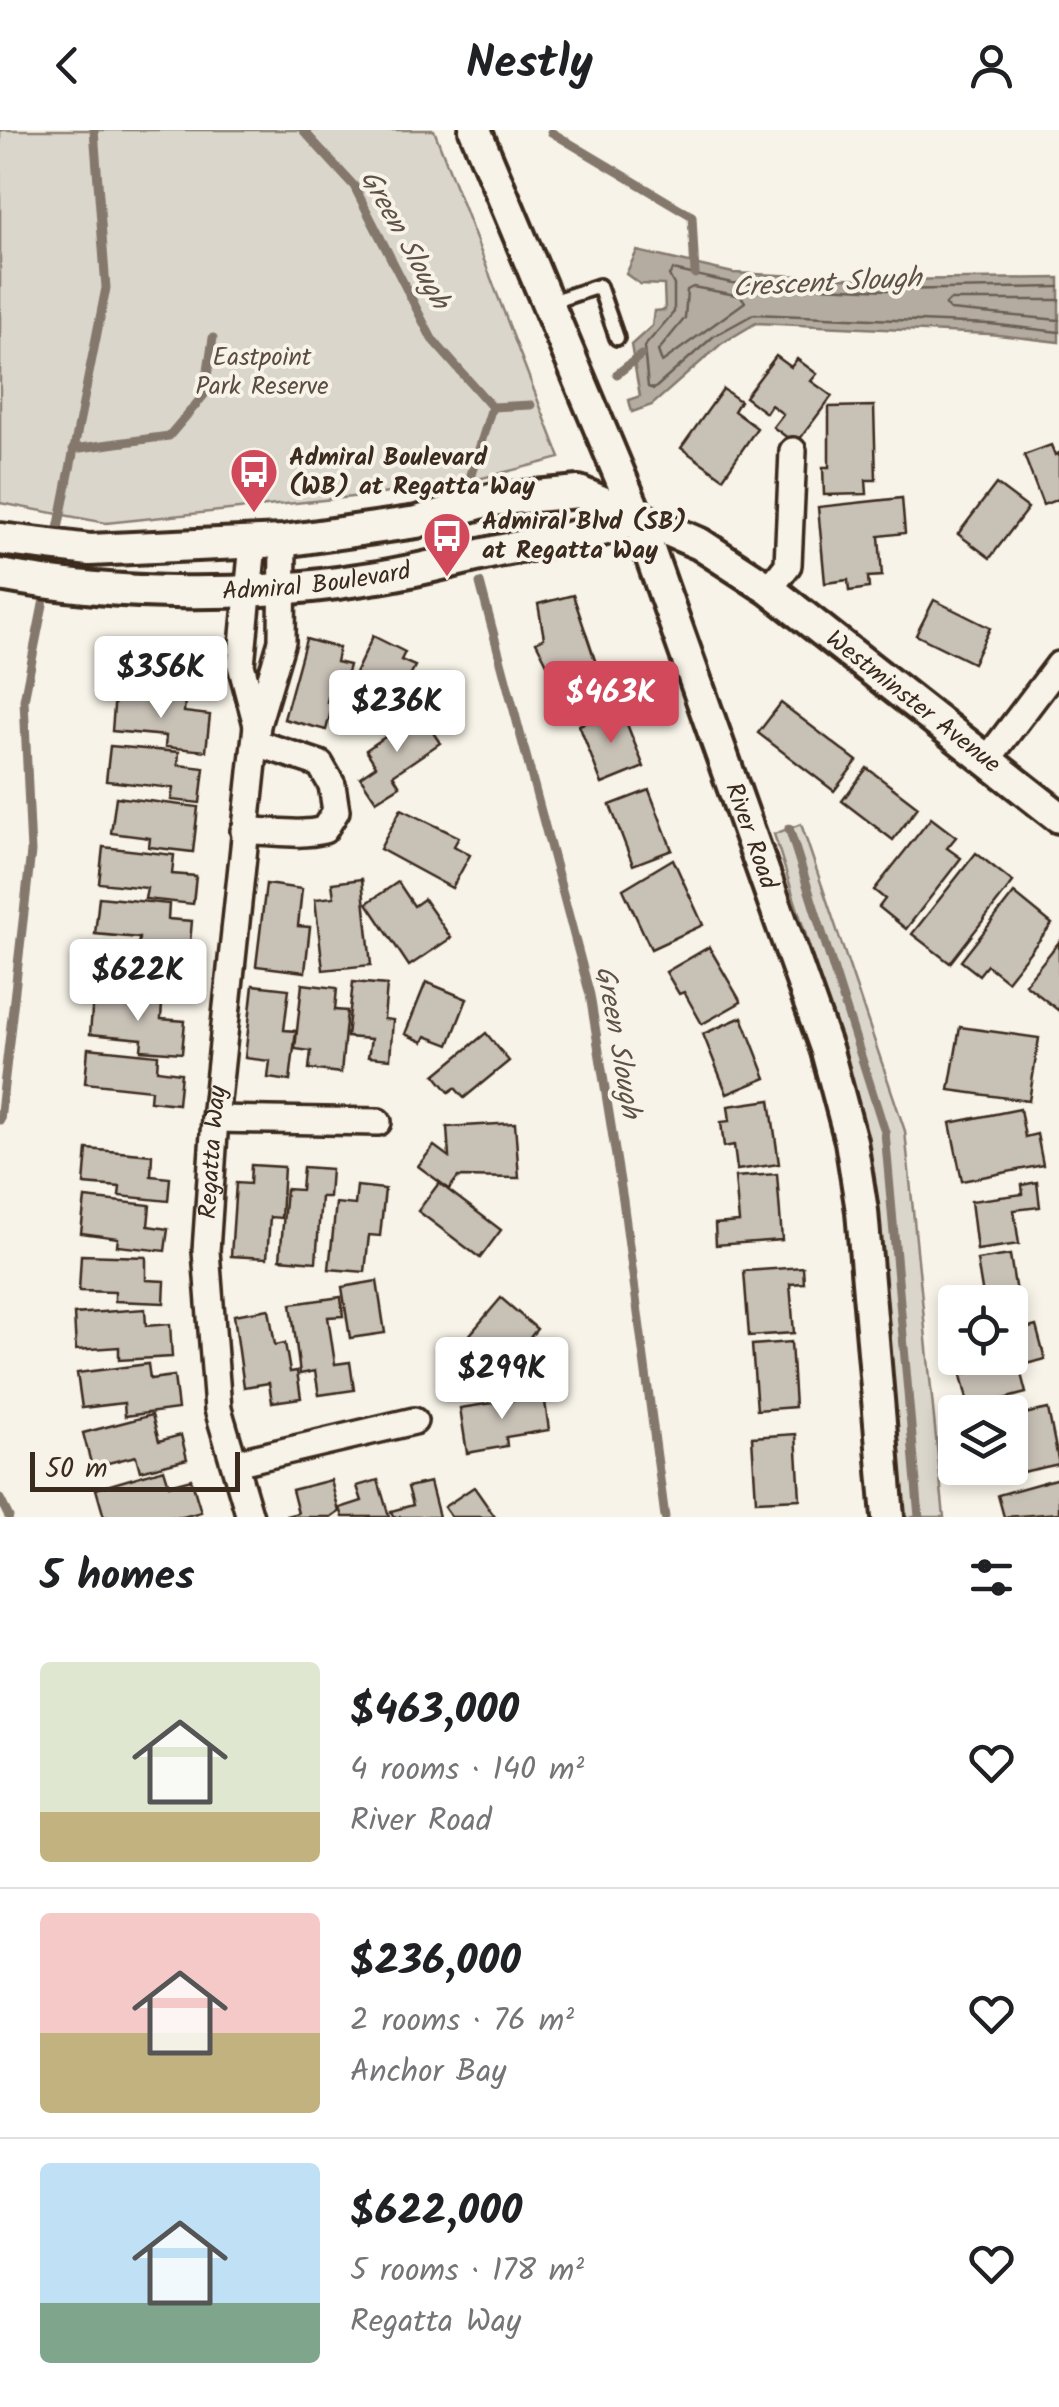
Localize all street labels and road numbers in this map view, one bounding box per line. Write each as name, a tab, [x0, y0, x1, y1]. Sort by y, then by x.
street label: Admiral Boulevard	[222, 551, 416, 612]
street label: Westminster Avenue	[816, 620, 1009, 784]
street label: River Road	[713, 777, 788, 896]
street label: Regatta Way	[188, 1083, 238, 1220]

